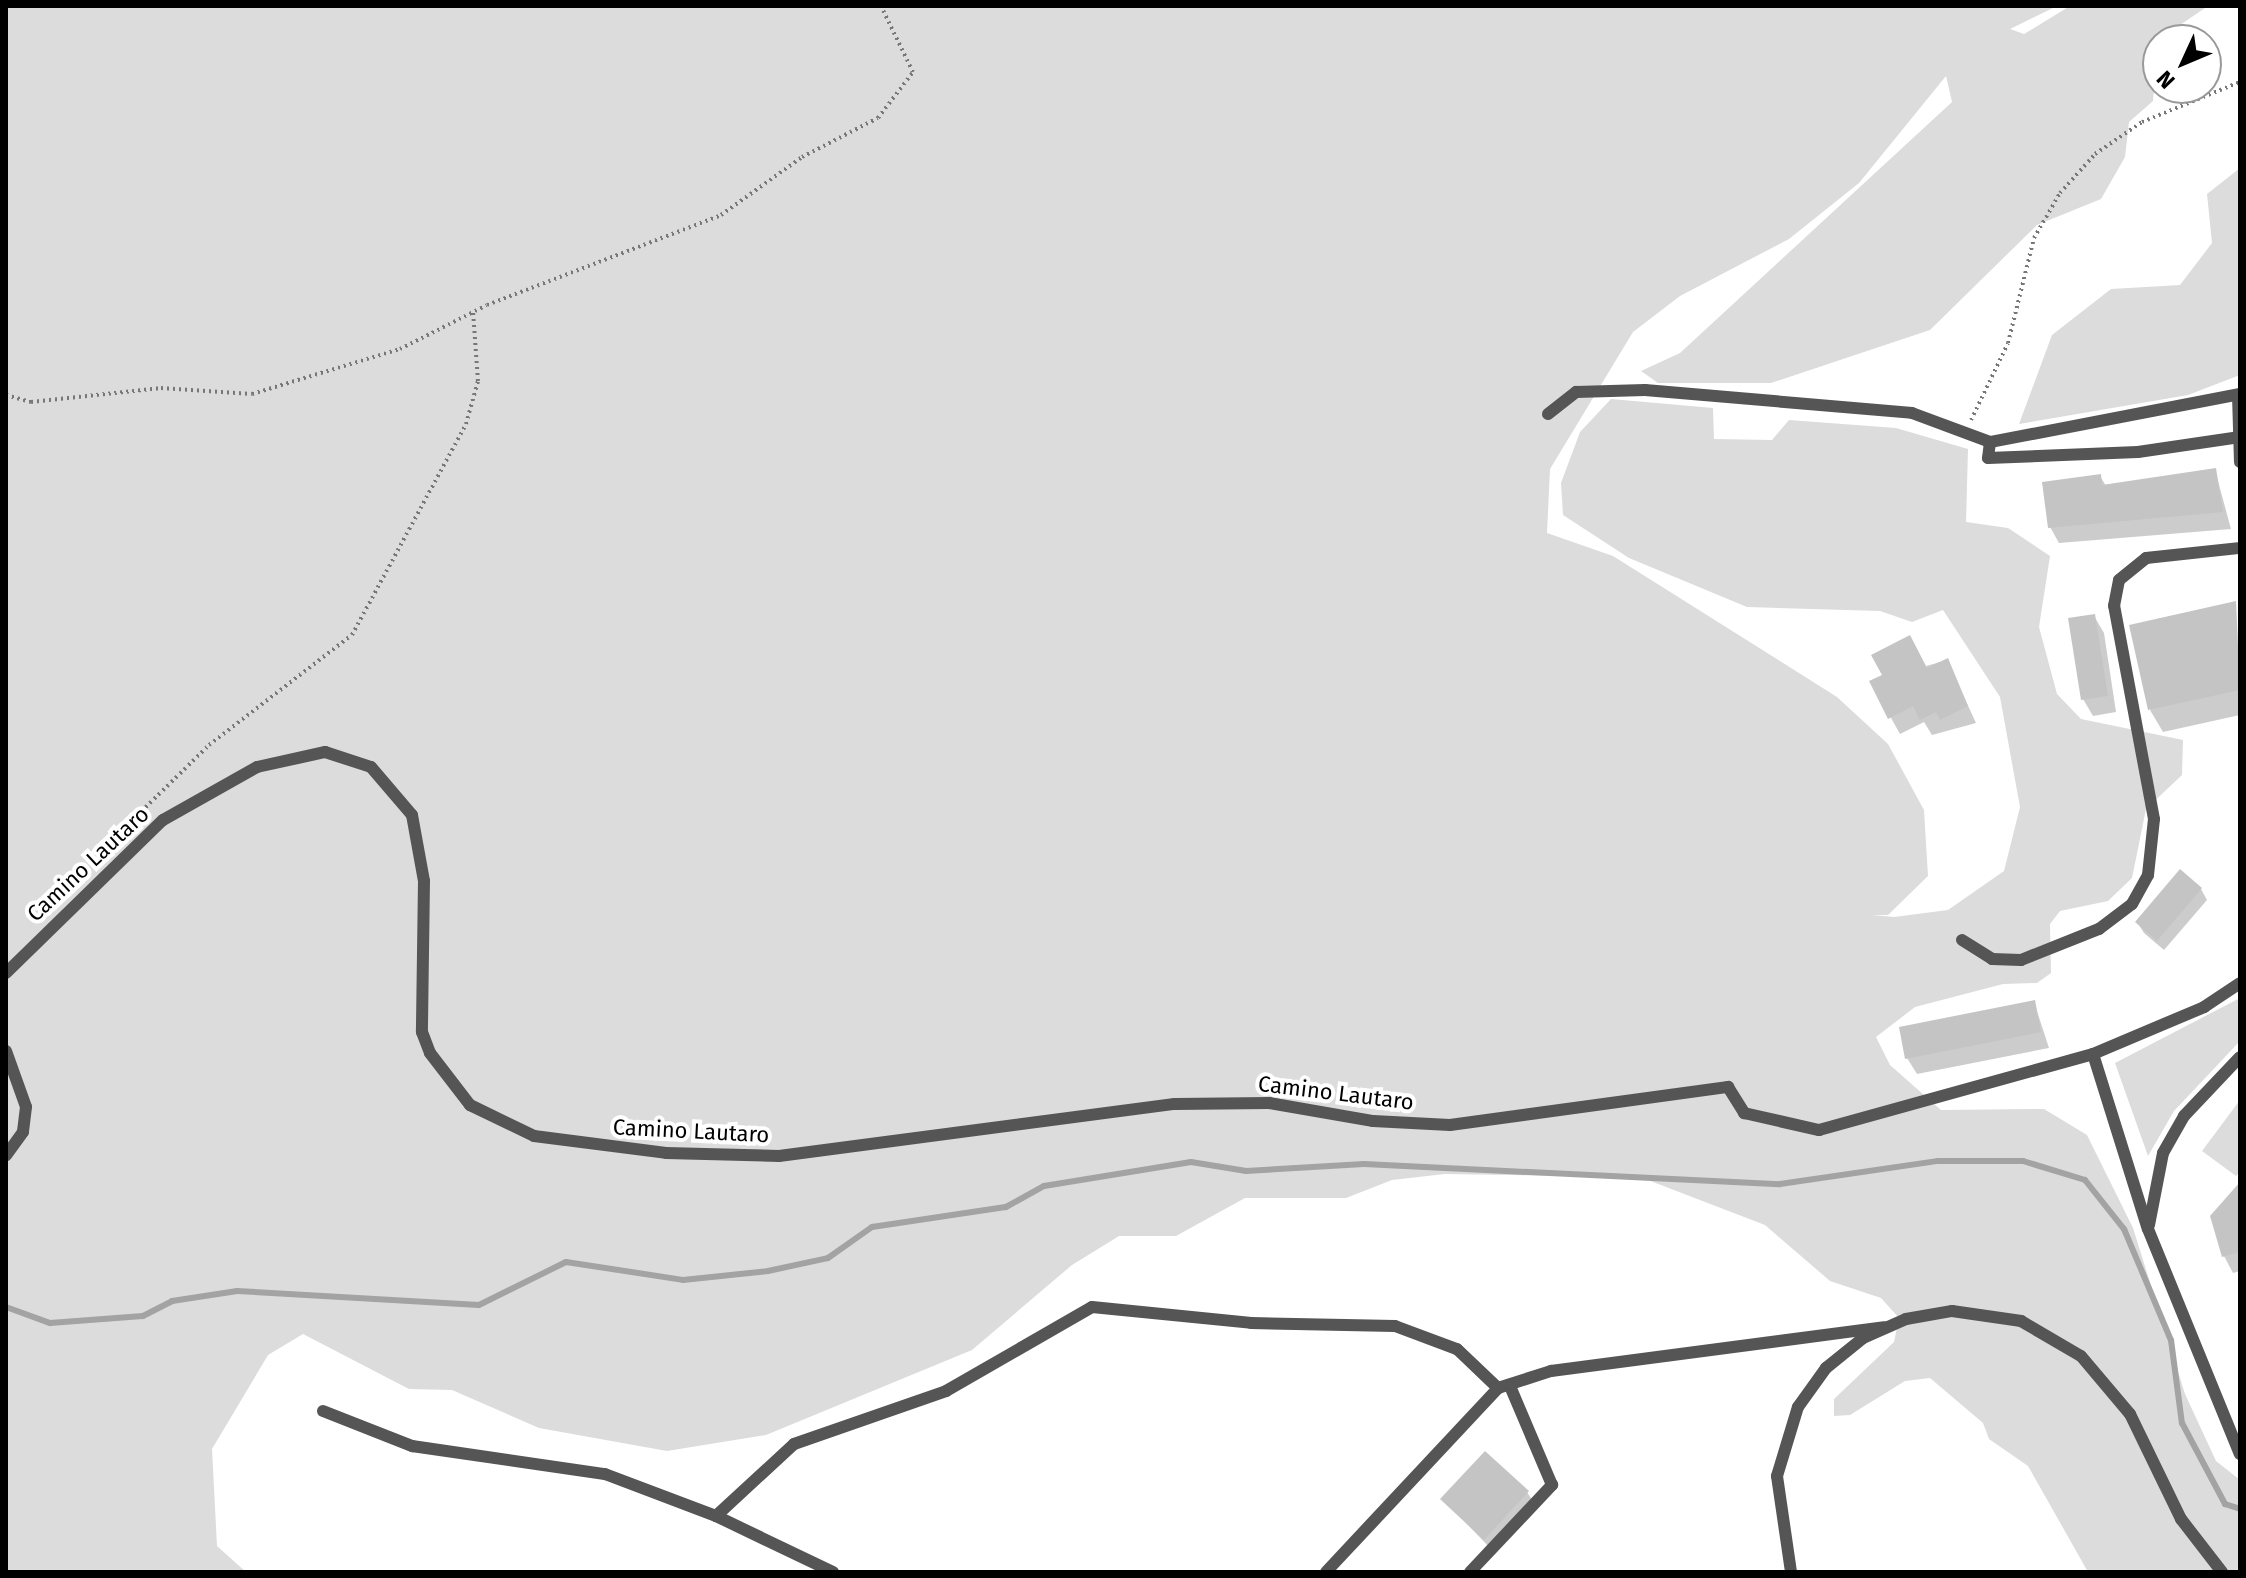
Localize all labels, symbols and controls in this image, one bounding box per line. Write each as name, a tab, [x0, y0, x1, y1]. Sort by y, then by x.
north arrow	[2142, 24, 2222, 104]
text: N	[2151, 65, 2181, 94]
street label: Camino Lautaro	[22, 801, 154, 927]
street label: Camino Lautaro	[1257, 1070, 1415, 1116]
street label: Camino Lautaro	[612, 1114, 770, 1148]

